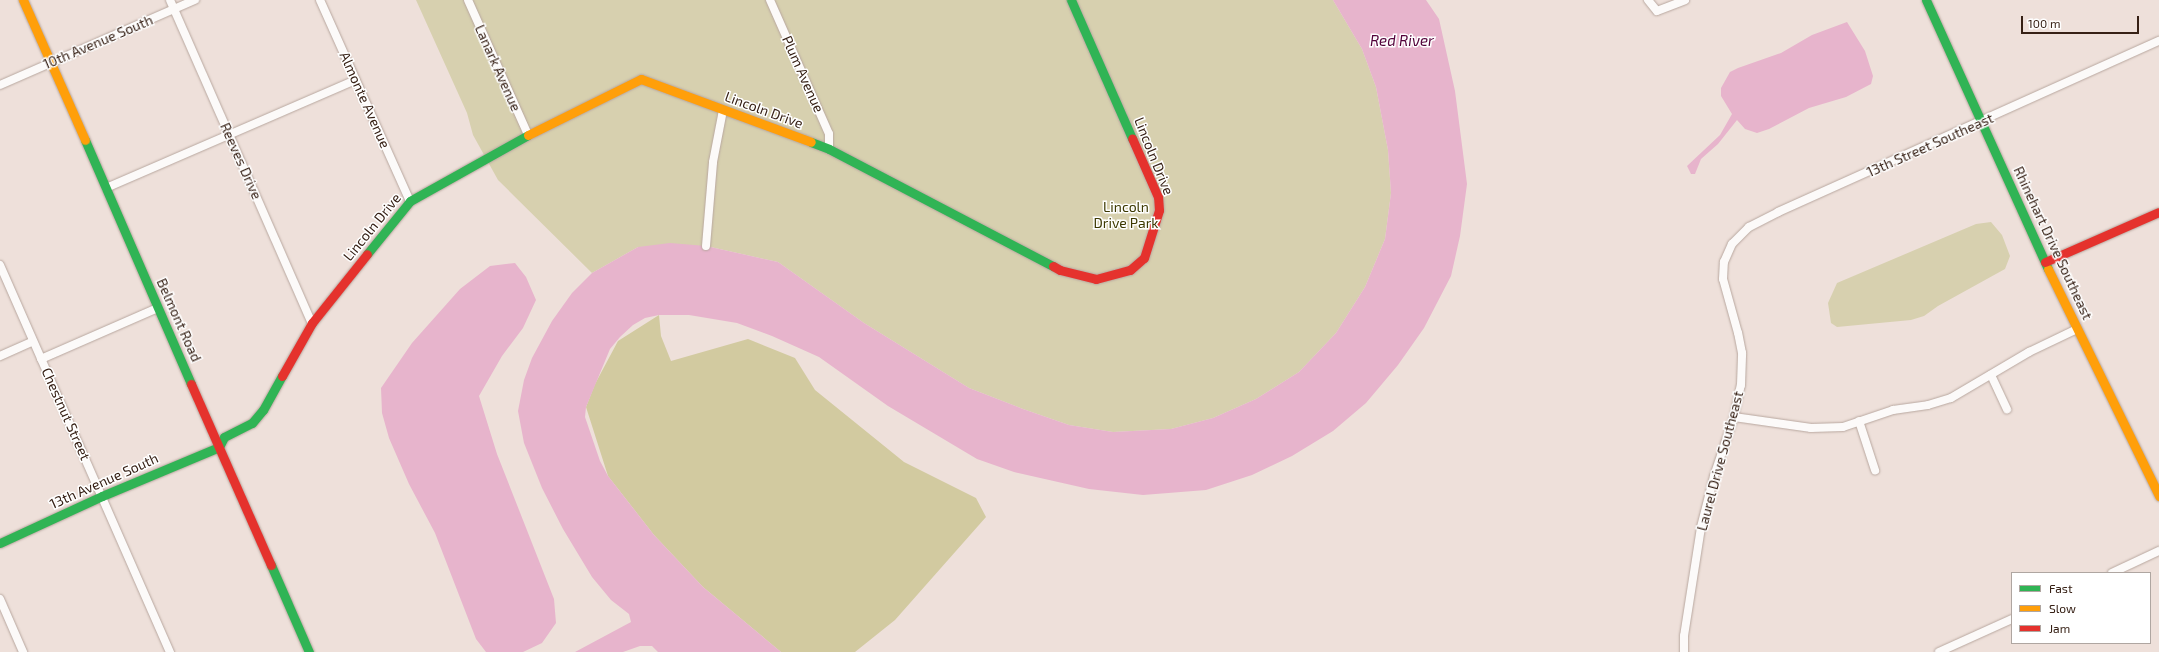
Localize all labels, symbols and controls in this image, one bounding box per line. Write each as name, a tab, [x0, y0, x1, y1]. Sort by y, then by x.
scale bar	[2023, 8, 2141, 34]
street label: 10th Avenue South	[40, 11, 156, 73]
text: 100 m	[2028, 16, 2060, 30]
street label: Lanark Avenue	[471, 22, 525, 114]
water label: Red River	[1370, 32, 1434, 50]
street label: Plum Avenue	[779, 33, 827, 115]
street label: Almonte Avenue	[336, 49, 394, 151]
street label: Lincoln Drive	[723, 88, 805, 132]
street label: 13th Street Southeast	[1864, 109, 1996, 181]
street label: Lincoln Drive	[1131, 115, 1177, 197]
street label: Reeves Drive	[217, 120, 265, 202]
street label: Rhinehart Drive Southeast	[2010, 164, 2096, 322]
street label: Lincoln Drive	[340, 190, 404, 264]
park label: Lincoln Drive Park	[1094, 199, 1158, 232]
street label: Belmont Road	[153, 276, 205, 364]
street label: Chestnut Street	[38, 365, 94, 463]
street label: Laurel Drive Southeast	[1693, 389, 1747, 533]
street label: 13th Avenue South	[47, 449, 161, 513]
legend	[2011, 572, 2151, 644]
text: Fast	[2049, 581, 2072, 595]
text: Slow	[2049, 601, 2076, 615]
text: Jam	[2049, 621, 2070, 635]

